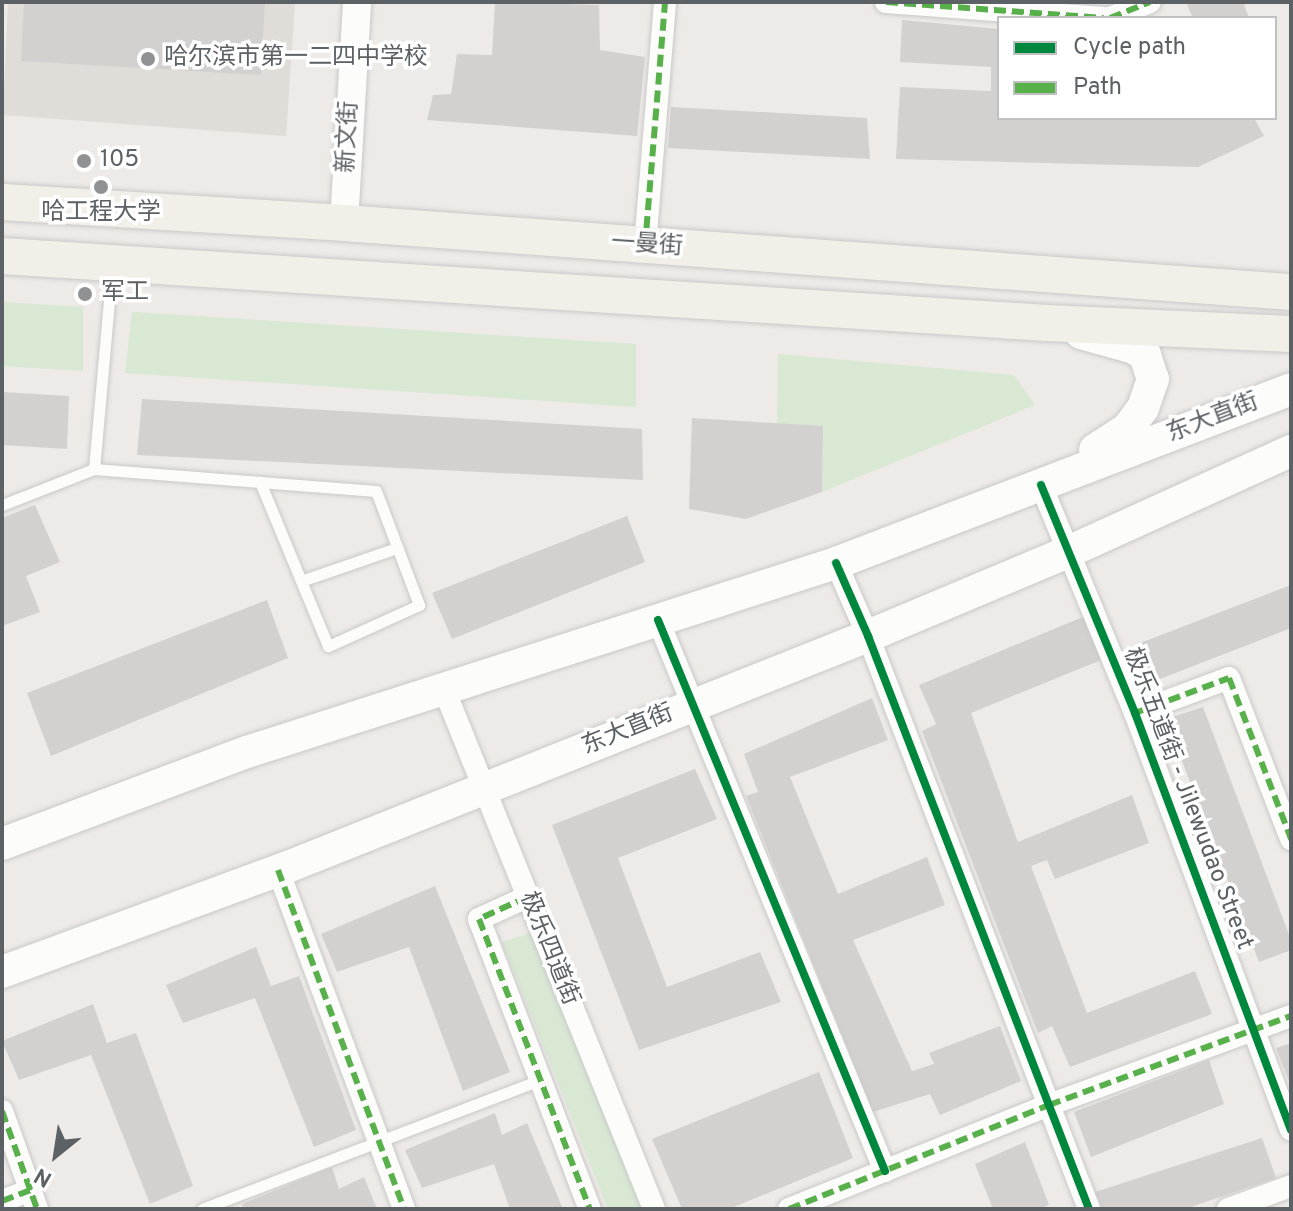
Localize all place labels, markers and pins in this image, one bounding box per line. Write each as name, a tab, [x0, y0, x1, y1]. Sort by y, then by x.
place label: 哈尔滨市第一二四中学校	[164, 45, 428, 73]
marker: 哈尔滨市第一二四中学校	[139, 50, 157, 68]
place label: 105	[100, 147, 139, 175]
marker: 105	[75, 152, 93, 170]
marker: 哈工程大学	[92, 178, 110, 196]
place label: 哈工程大学	[41, 200, 161, 228]
place label: 军工	[101, 280, 149, 308]
marker: 军工	[76, 285, 94, 303]

